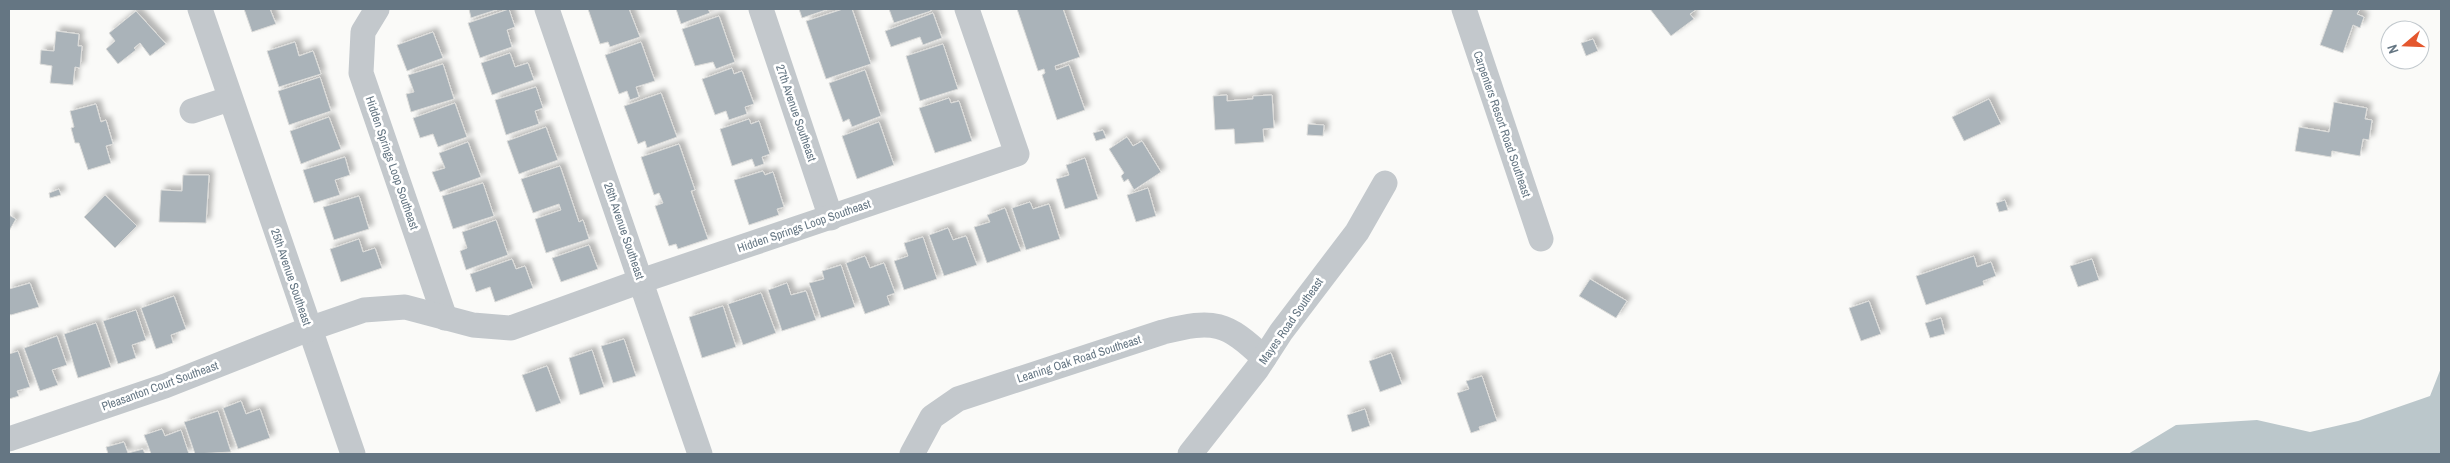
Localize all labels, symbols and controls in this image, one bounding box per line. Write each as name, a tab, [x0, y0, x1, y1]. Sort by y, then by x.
north arrow	[2380, 20, 2430, 70]
text: N	[2383, 42, 2403, 56]
street label: Carpenters Resort Road Southeast	[1469, 49, 1535, 200]
street label: 27th Avenue Southeast	[772, 62, 820, 164]
street label: Hidden Springs Loop Southeast	[362, 94, 422, 232]
street label: 26th Avenue Southeast	[600, 180, 648, 282]
street label: Hidden Springs Loop Southeast	[735, 196, 873, 256]
street label: 25th Avenue Southeast	[267, 226, 315, 328]
street label: Mayes Road Southeast	[1255, 274, 1327, 367]
street label: Leaning Oak Road Southeast	[1015, 331, 1143, 387]
street label: Pleasanton Court Southeast	[99, 357, 221, 415]

